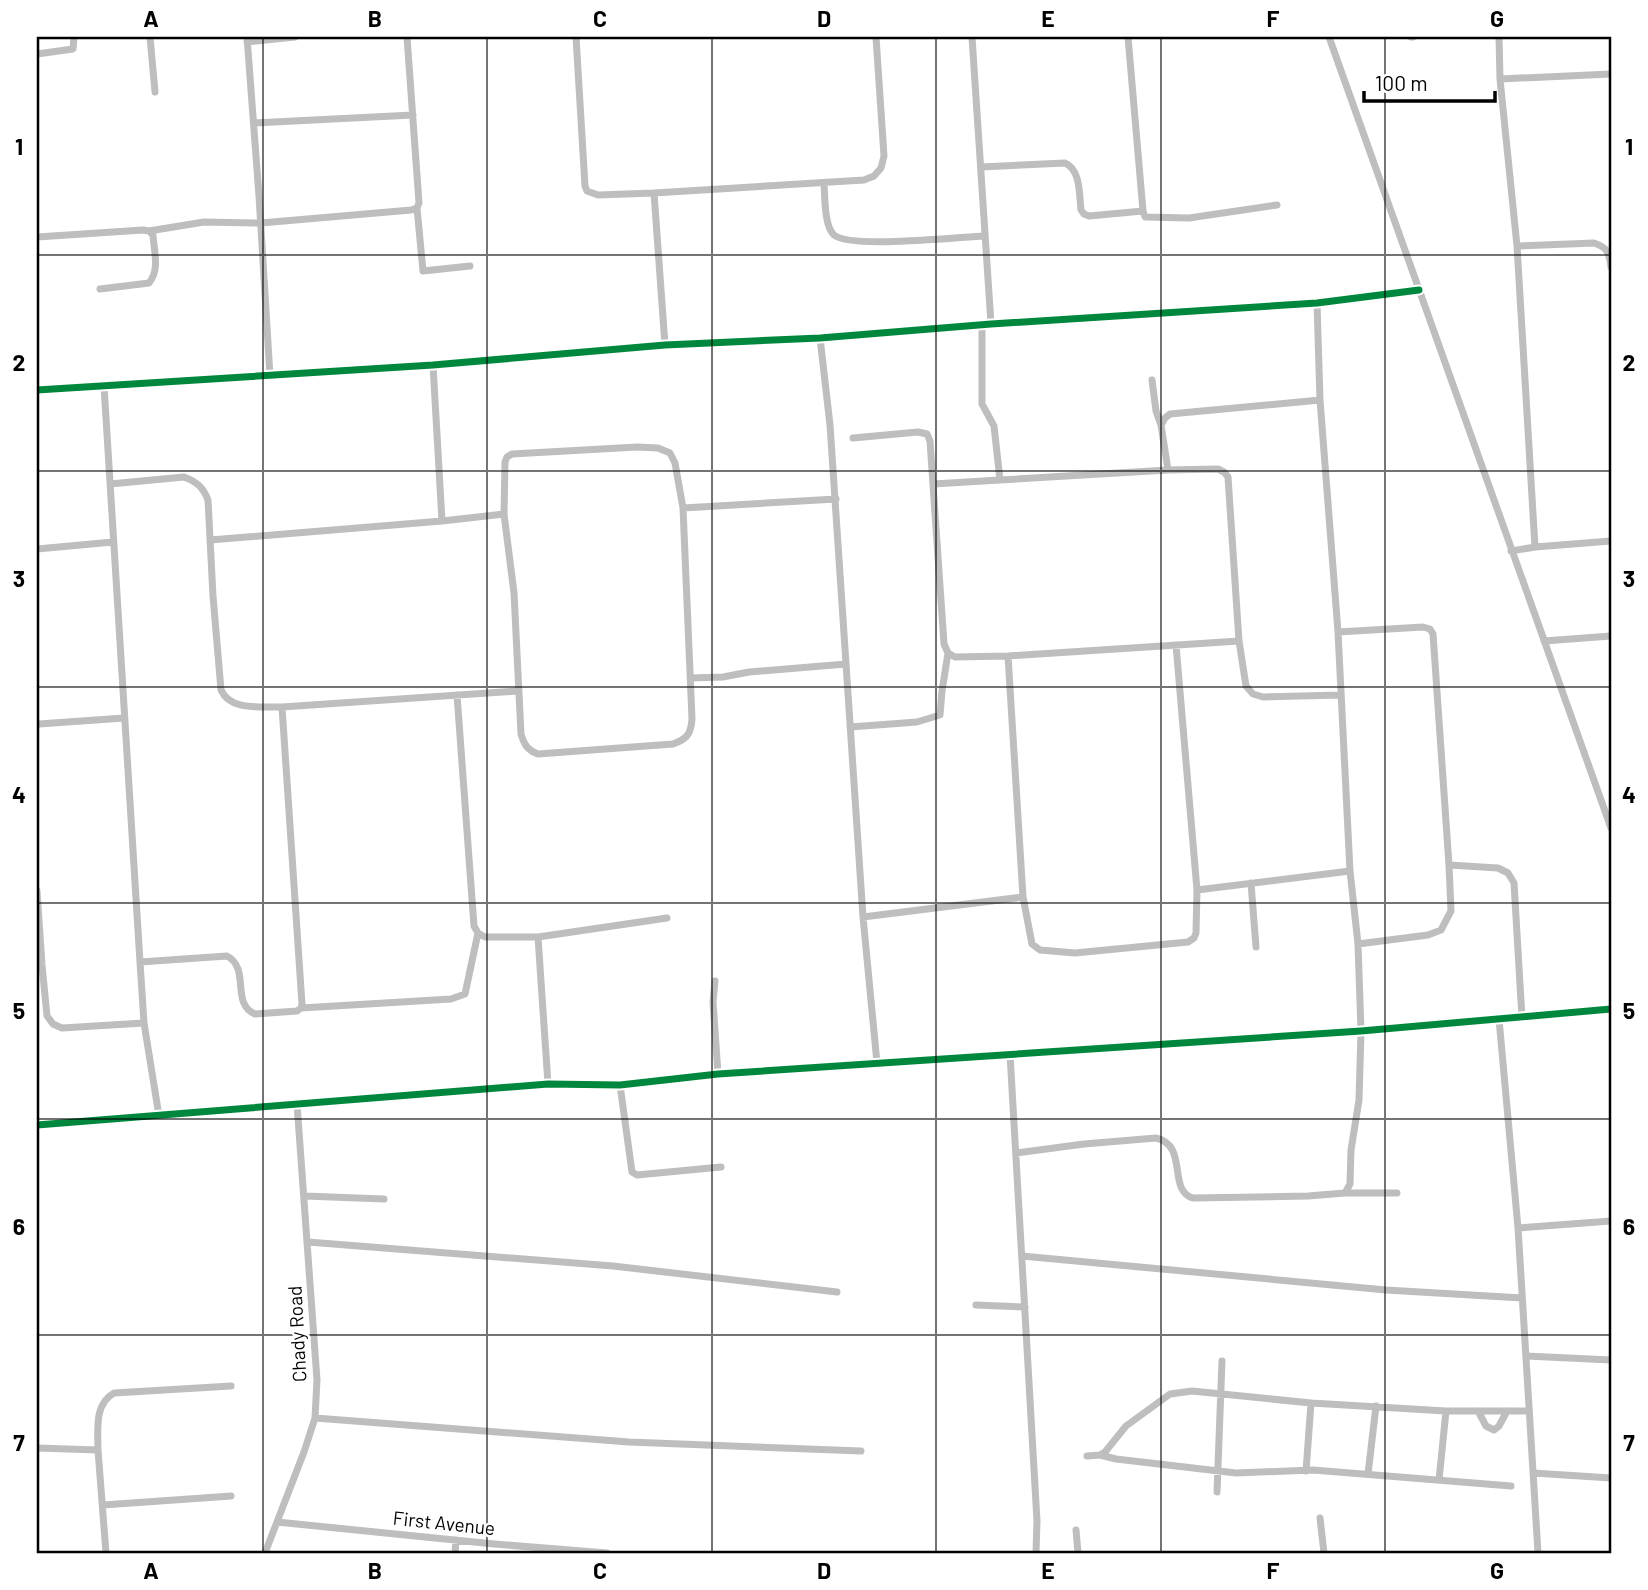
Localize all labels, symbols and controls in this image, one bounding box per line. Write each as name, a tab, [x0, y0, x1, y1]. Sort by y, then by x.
text: A	[143, 4, 159, 32]
text: B	[368, 4, 382, 32]
text: C	[593, 4, 607, 32]
text: D	[817, 4, 831, 32]
text: E	[1041, 4, 1055, 32]
text: F	[1267, 4, 1280, 32]
text: G	[1490, 4, 1504, 32]
scale bar	[1364, 60, 1496, 104]
text: 100 m	[1375, 70, 1428, 95]
text: 1	[15, 132, 23, 160]
text: 1	[1625, 132, 1633, 160]
text: 2	[13, 348, 25, 376]
text: 2	[1623, 348, 1635, 376]
text: 3	[13, 564, 25, 592]
text: 3	[1623, 564, 1635, 592]
text: 4	[12, 780, 26, 808]
text: 4	[1622, 780, 1636, 808]
text: 5	[13, 996, 25, 1024]
text: 5	[1623, 996, 1635, 1024]
text: 6	[13, 1212, 25, 1240]
text: 6	[1623, 1212, 1635, 1240]
street label: Chady Road	[282, 1285, 311, 1383]
text: 7	[13, 1428, 25, 1456]
text: 7	[1623, 1428, 1635, 1456]
street label: First Avenue	[392, 1506, 496, 1539]
text: A	[143, 1556, 159, 1584]
text: B	[368, 1556, 382, 1584]
text: C	[593, 1556, 607, 1584]
text: D	[817, 1556, 831, 1584]
text: E	[1041, 1556, 1055, 1584]
text: F	[1267, 1556, 1280, 1584]
text: G	[1490, 1556, 1504, 1584]

